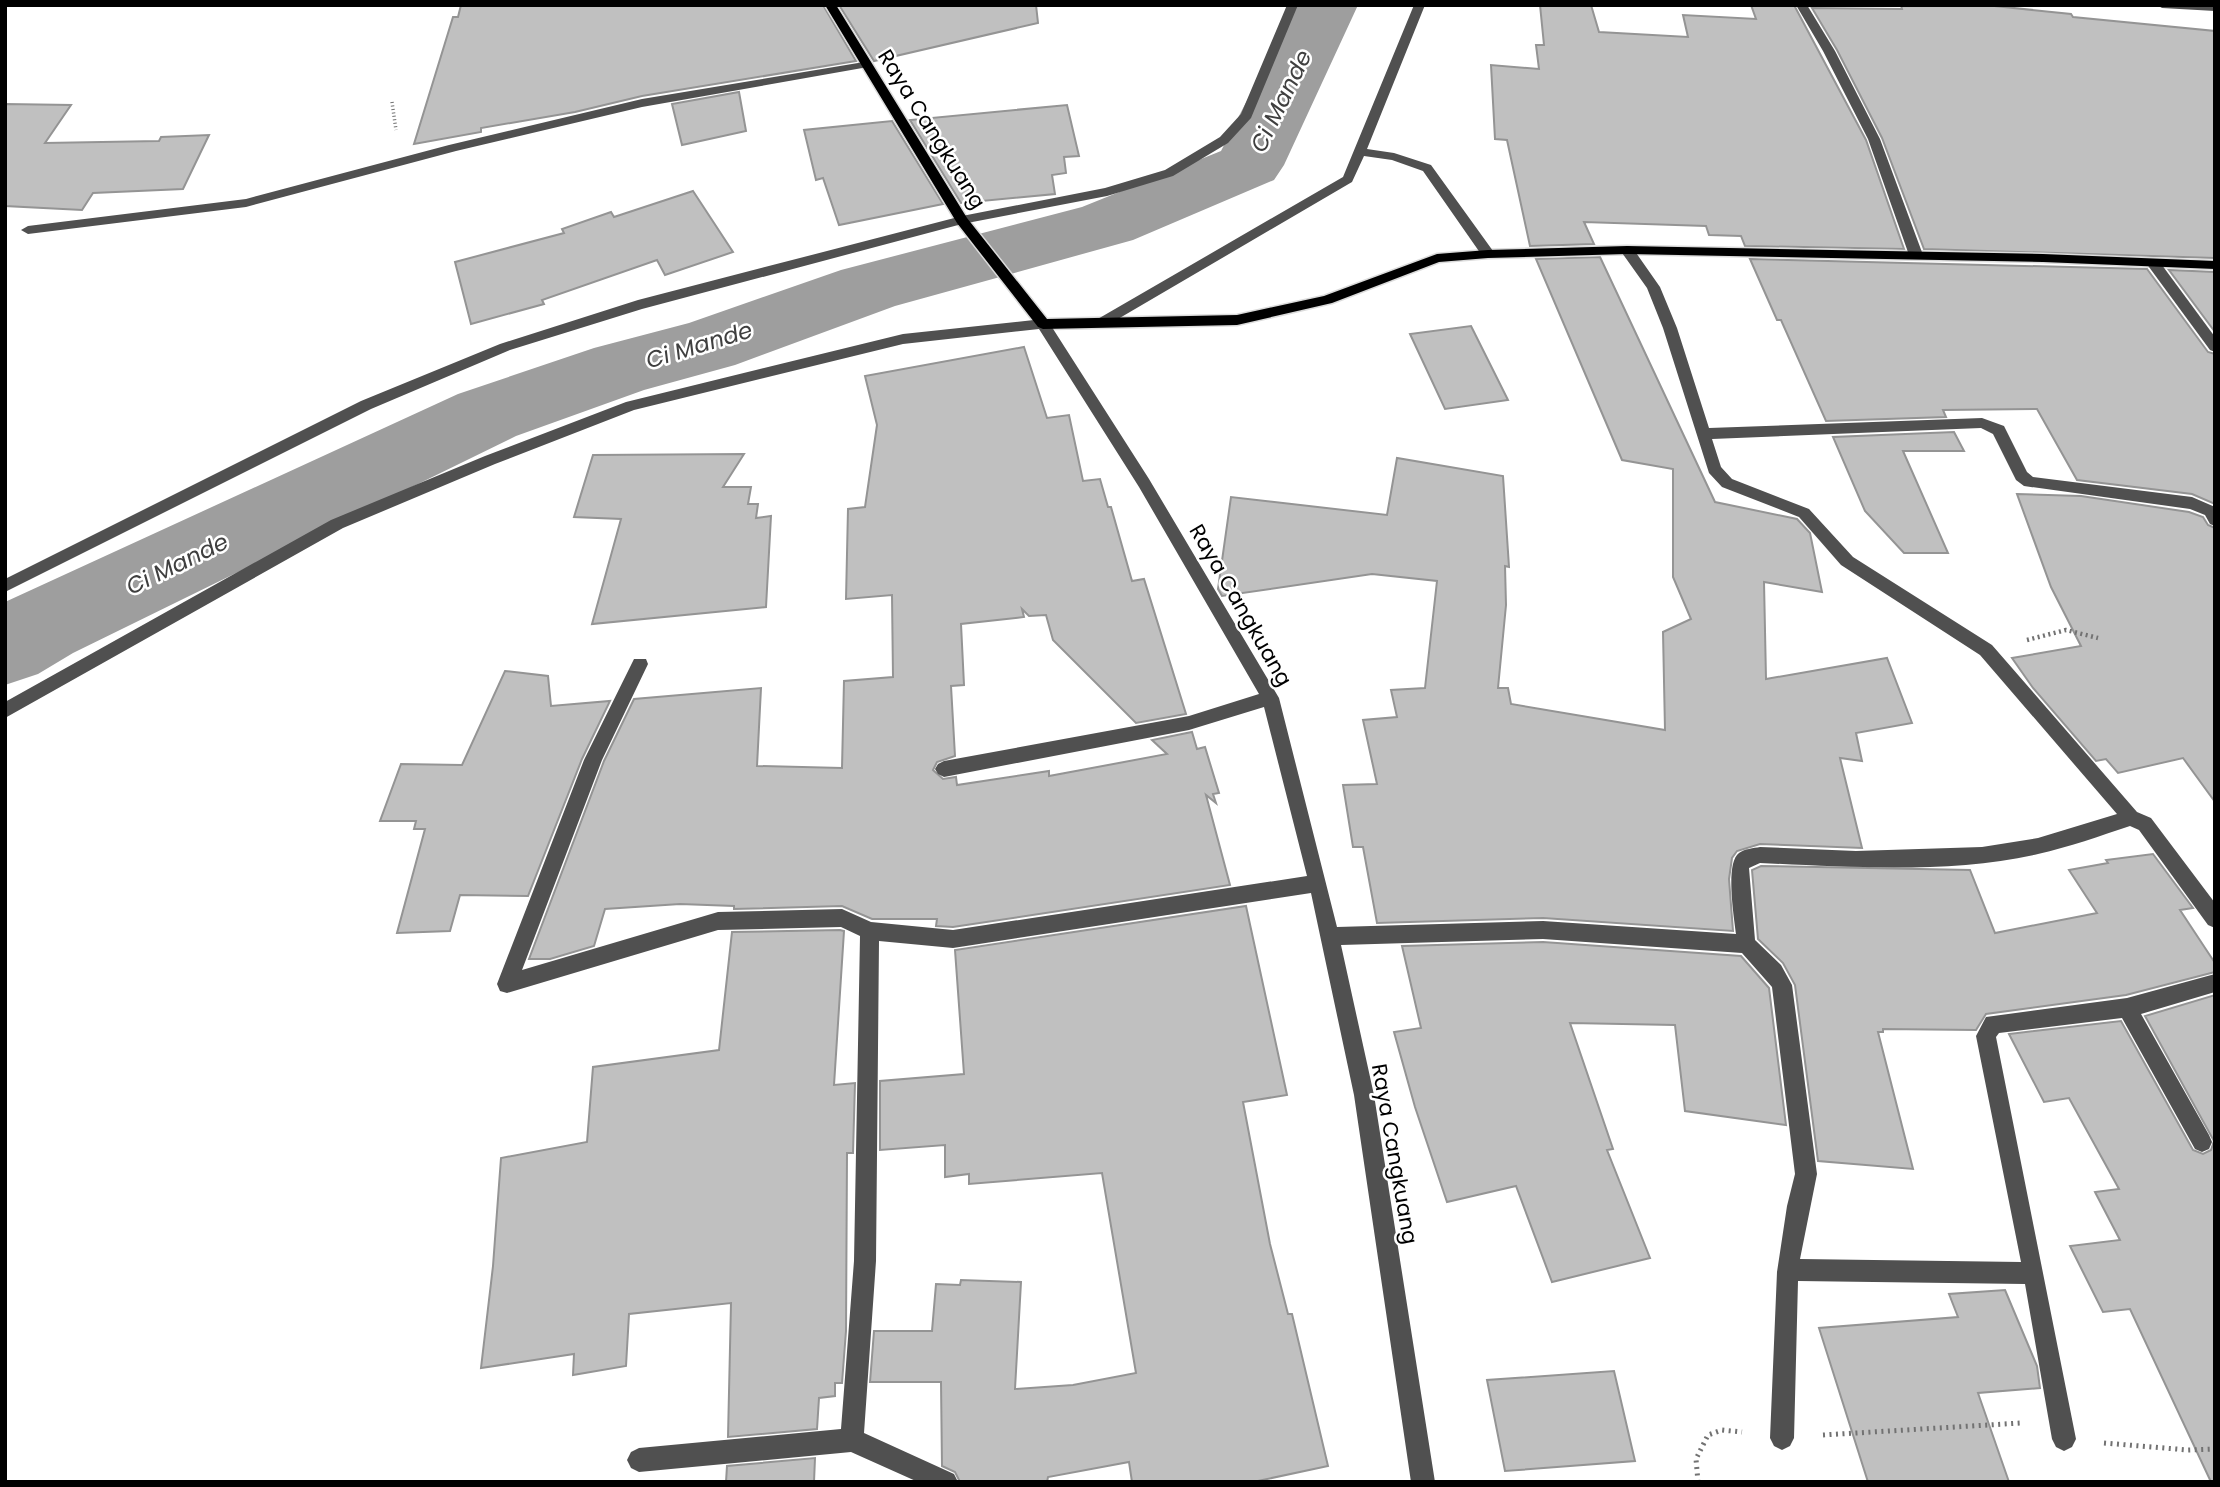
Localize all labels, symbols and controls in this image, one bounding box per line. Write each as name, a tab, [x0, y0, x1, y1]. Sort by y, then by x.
street label: Raya Cangkuang	[871, 44, 993, 214]
water label: Ci Mande	[1242, 44, 1320, 158]
water label: Ci Mande	[642, 314, 756, 376]
street label: Raya Cangkuang	[1183, 519, 1299, 691]
water label: Ci Mande	[120, 525, 234, 603]
street label: Raya Cangkuang	[1365, 1062, 1425, 1246]

